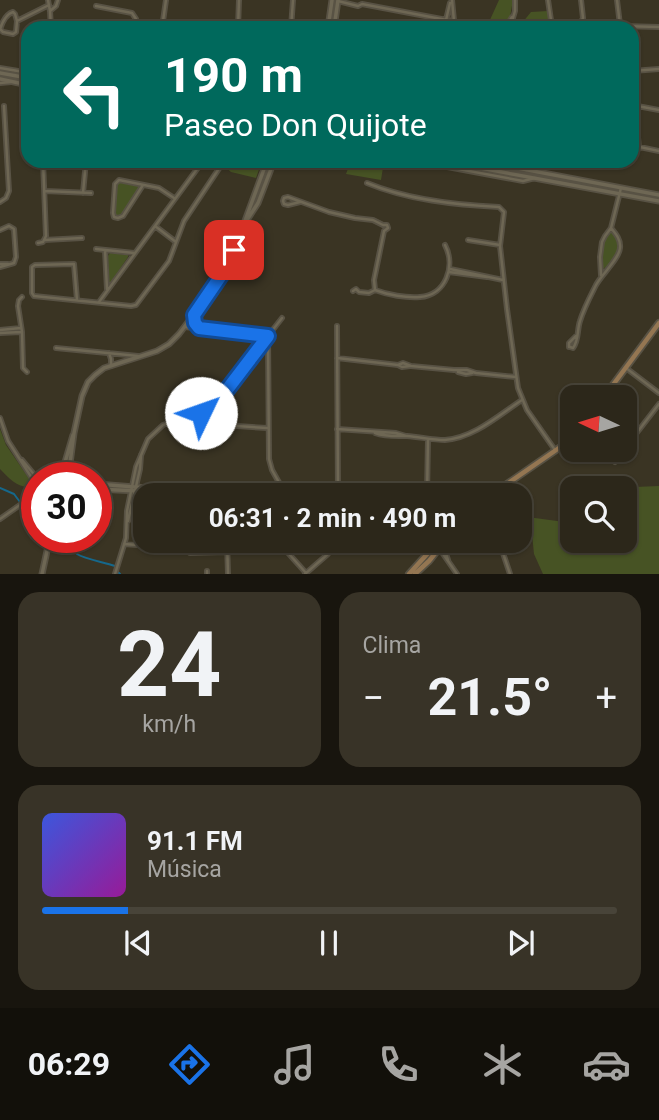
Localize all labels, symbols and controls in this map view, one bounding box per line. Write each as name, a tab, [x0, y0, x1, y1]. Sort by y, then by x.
text: 190 m	[164, 47, 303, 104]
icon: left	[49, 49, 140, 140]
text: Paseo Don Quijote	[164, 106, 427, 144]
pin	[204, 220, 264, 280]
icon: arrive	[215, 231, 253, 269]
position arrow	[164, 376, 238, 450]
north arrow	[560, 385, 637, 462]
map controls	[560, 385, 637, 553]
speed limit sign: 30	[21, 462, 112, 553]
button: search	[560, 476, 637, 553]
text: 06:31 · 2 min · 490 m	[209, 503, 456, 533]
text: 24	[117, 612, 221, 718]
text: Clima	[363, 632, 421, 659]
text: 21.5°	[427, 667, 552, 728]
text: −	[363, 676, 384, 720]
text: +	[595, 676, 617, 720]
text: km/h	[142, 711, 196, 738]
text: 91.1 FM	[147, 826, 243, 856]
text: Música	[147, 856, 222, 883]
icon: previous	[119, 924, 157, 962]
icon: pause	[310, 924, 348, 962]
icon: next	[502, 924, 540, 962]
icon: directions	[165, 1040, 214, 1089]
icon: music	[270, 1040, 319, 1089]
icon: phone	[374, 1040, 423, 1089]
icon: climate	[478, 1040, 527, 1089]
icon: car	[582, 1040, 631, 1089]
text: 06:29	[28, 1045, 110, 1083]

